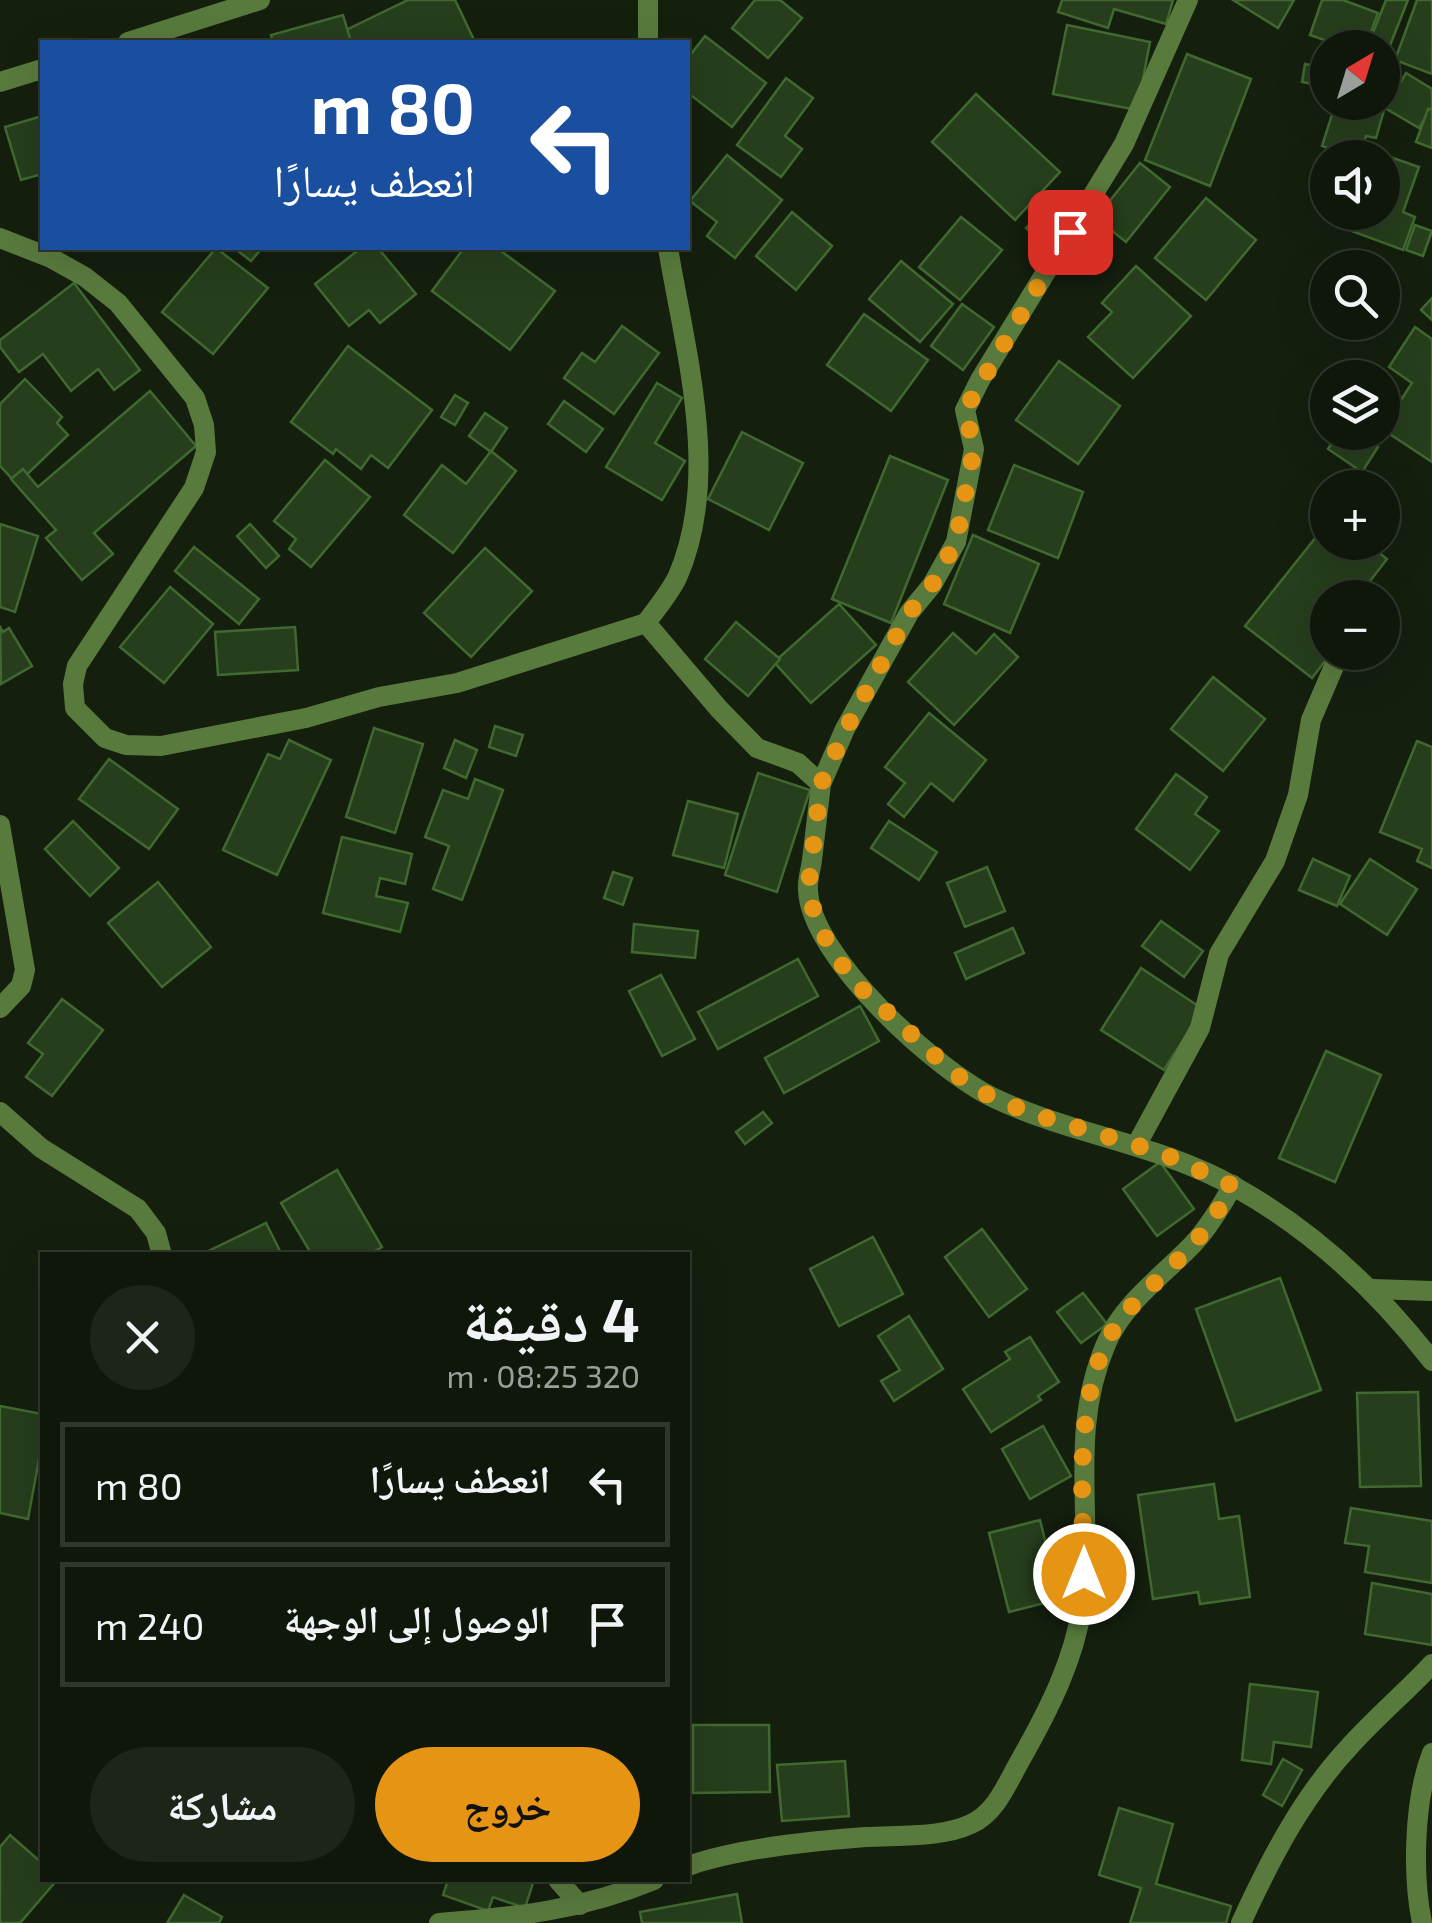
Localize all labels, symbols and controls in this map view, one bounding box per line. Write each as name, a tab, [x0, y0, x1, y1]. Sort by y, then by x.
north arrow	[1310, 30, 1400, 120]
map controls	[1310, 30, 1400, 670]
text: 80 m	[310, 64, 475, 148]
icon: left	[510, 80, 640, 210]
button: sound	[1310, 140, 1400, 230]
text: انعطف يسارًا	[273, 152, 475, 206]
pin	[1028, 190, 1113, 275]
icon: arrive	[1043, 205, 1098, 260]
button: search	[1310, 250, 1400, 340]
button: layers	[1310, 360, 1400, 450]
button: +	[1310, 470, 1400, 560]
button: −	[1310, 580, 1400, 670]
text: 4 دقيقة	[463, 1282, 640, 1354]
button: close	[90, 1285, 195, 1390]
text: 320 m · 08:25	[447, 1356, 640, 1394]
text: انعطف يسارًا	[369, 1455, 550, 1501]
icon: left	[580, 1457, 635, 1512]
text: 80 m	[95, 1462, 183, 1508]
position arrow	[1032, 1522, 1136, 1626]
text: الوصول إلى الوجهة	[284, 1595, 550, 1641]
icon: arrive	[580, 1597, 635, 1652]
text: 240 m	[95, 1602, 204, 1648]
button: مشاركة	[90, 1747, 355, 1862]
button: خروج	[375, 1747, 640, 1862]

